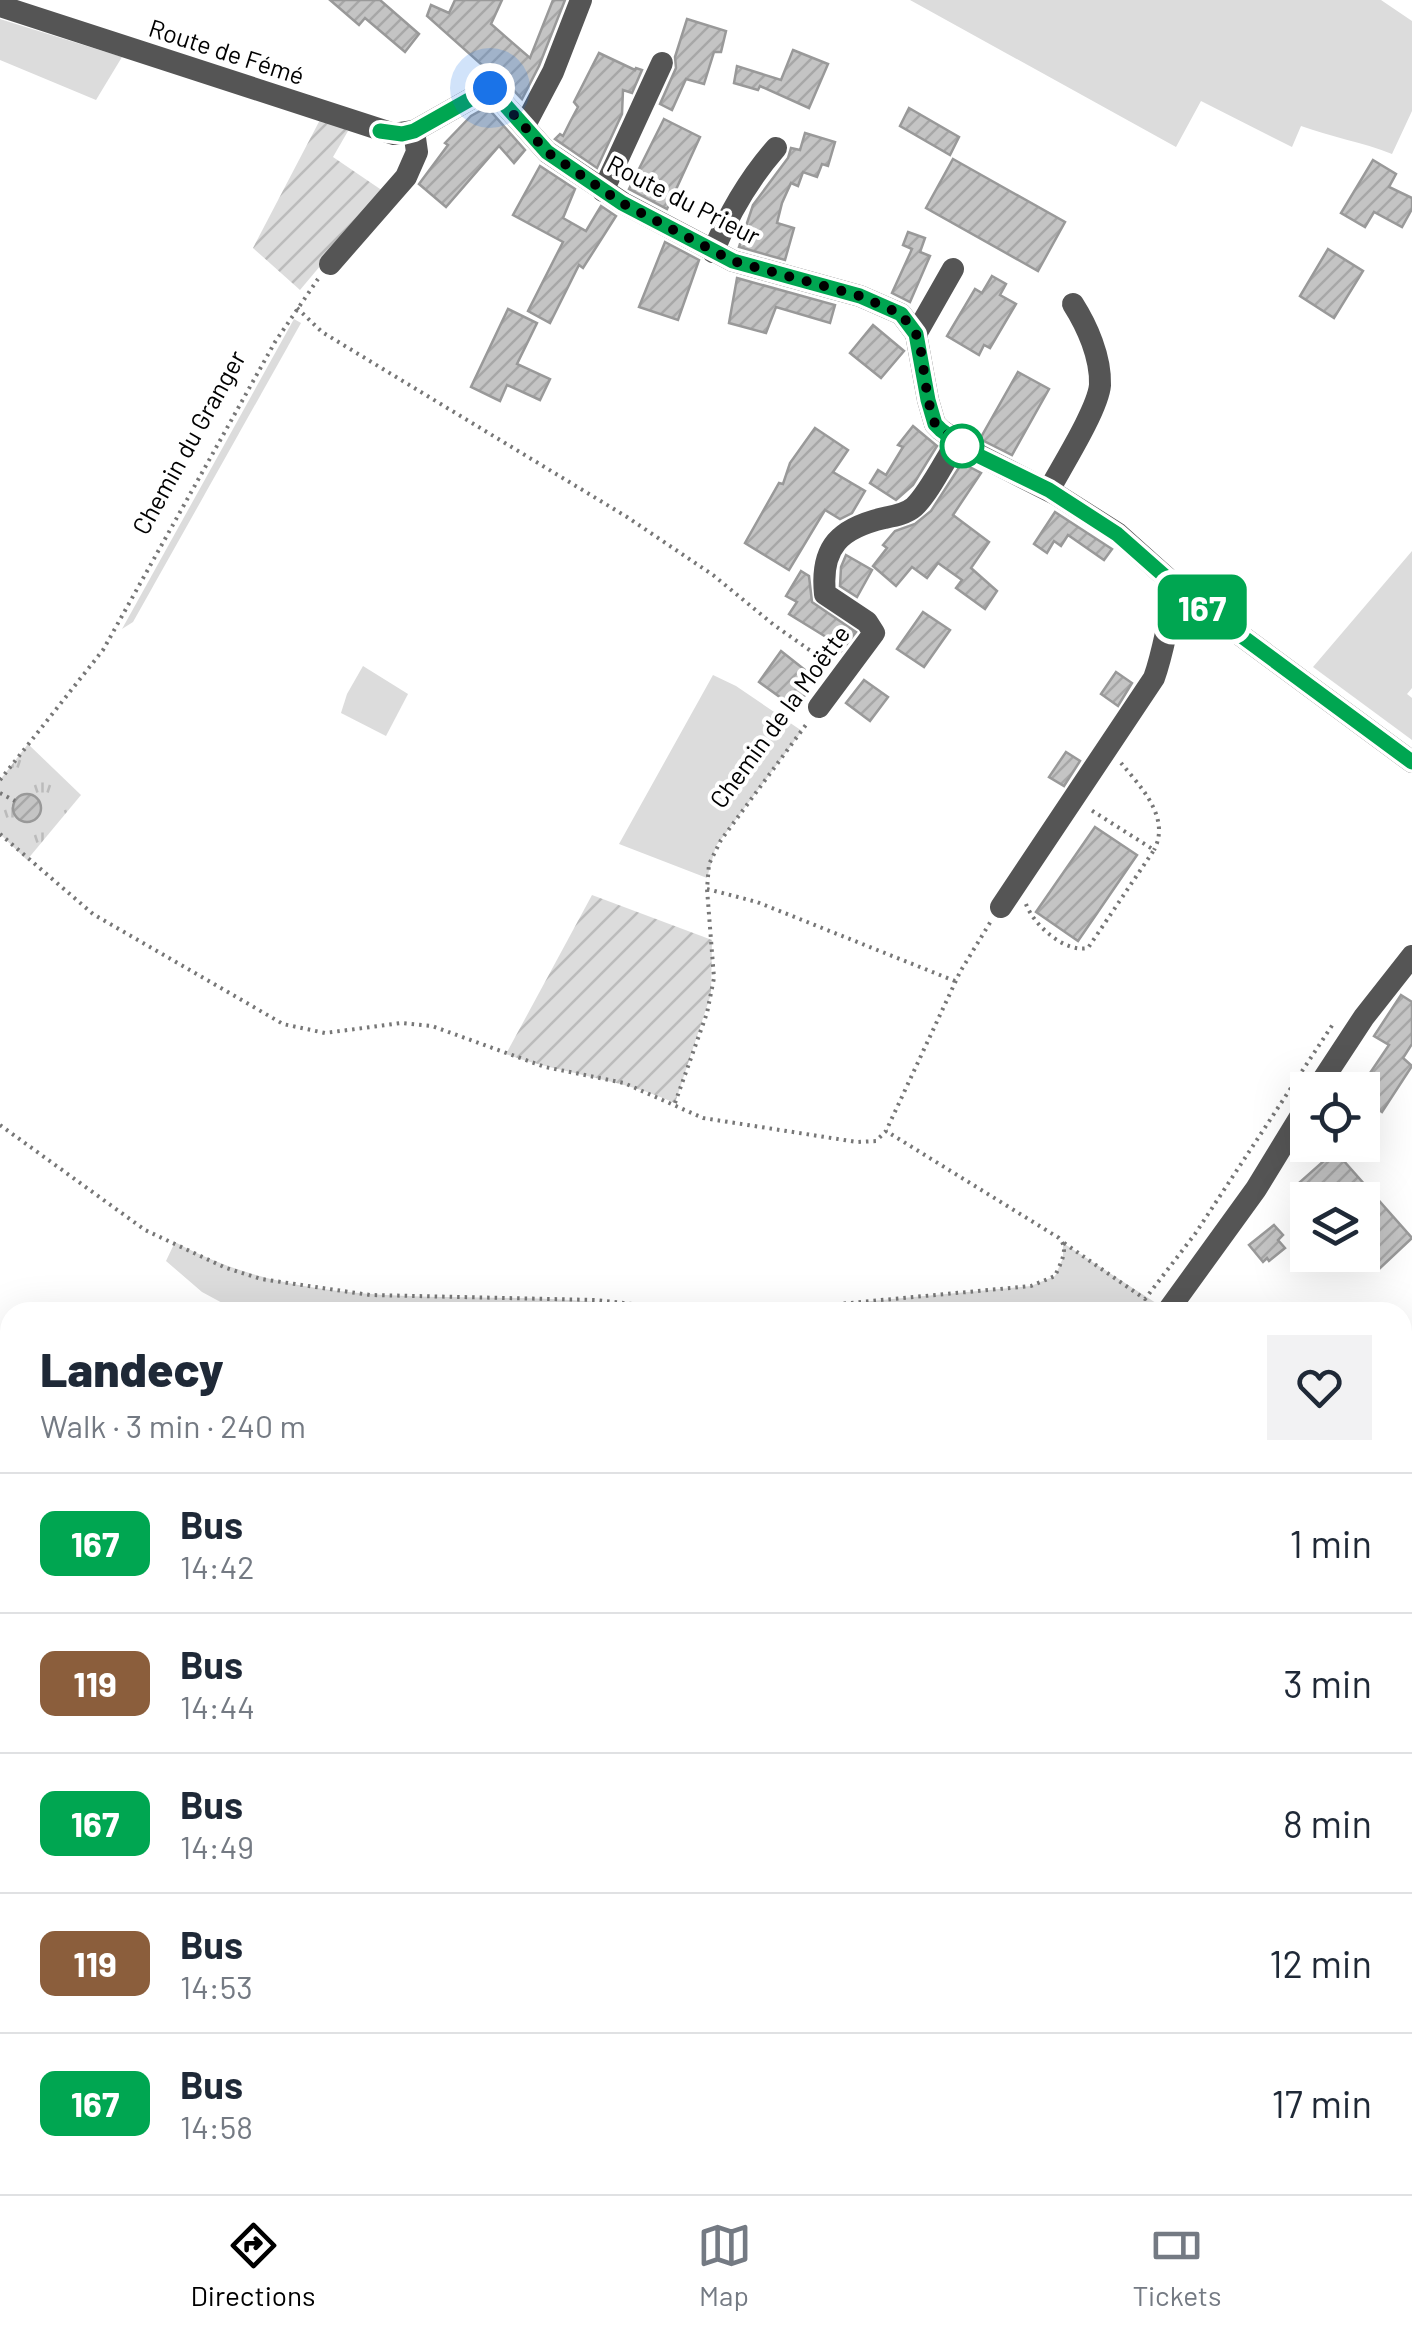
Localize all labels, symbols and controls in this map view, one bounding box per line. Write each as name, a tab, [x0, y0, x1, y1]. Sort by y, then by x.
street label: Route de Fémé	[146, 12, 308, 90]
your location	[465, 63, 515, 113]
street label: Route du Prieur	[603, 148, 765, 250]
street label: Chemin du Granger	[125, 345, 251, 539]
unlabelled marker	[941, 425, 983, 467]
line badge: 167	[1144, 574, 1260, 640]
text: 167	[1178, 586, 1226, 628]
street label: Chemin de la Moëtte	[703, 619, 855, 813]
map controls	[1290, 1072, 1380, 1272]
button: locate	[1290, 1072, 1380, 1162]
button: layers	[1290, 1182, 1380, 1272]
button: heart	[1267, 1335, 1372, 1440]
text: Landecy	[40, 1339, 224, 1397]
text: Walk · 3 min · 240 m	[40, 1406, 306, 1444]
text: Bus	[180, 1501, 243, 1547]
text: 1 min	[1290, 1520, 1372, 1566]
text: 167	[71, 1522, 119, 1564]
text: 14:42	[180, 1547, 254, 1585]
text: Bus	[180, 1641, 243, 1687]
text: 3 min	[1283, 1660, 1372, 1706]
text: 119	[73, 1662, 117, 1704]
text: 14:44	[180, 1687, 255, 1725]
text: Bus	[180, 1781, 243, 1827]
text: 8 min	[1283, 1800, 1372, 1846]
text: 167	[71, 1802, 119, 1844]
text: 14:49	[180, 1827, 254, 1865]
text: Bus	[180, 1921, 243, 1967]
text: 12 min	[1269, 1940, 1372, 1986]
text: 119	[73, 1942, 117, 1984]
text: 14:53	[180, 1967, 253, 2005]
text: Bus	[180, 2061, 243, 2107]
text: 17 min	[1272, 2080, 1372, 2126]
text: 167	[71, 2082, 119, 2124]
text: 14:58	[180, 2107, 253, 2145]
tab: Directions	[190, 2218, 316, 2312]
tab: Map	[697, 2218, 752, 2312]
tab: Tickets	[1132, 2218, 1222, 2312]

